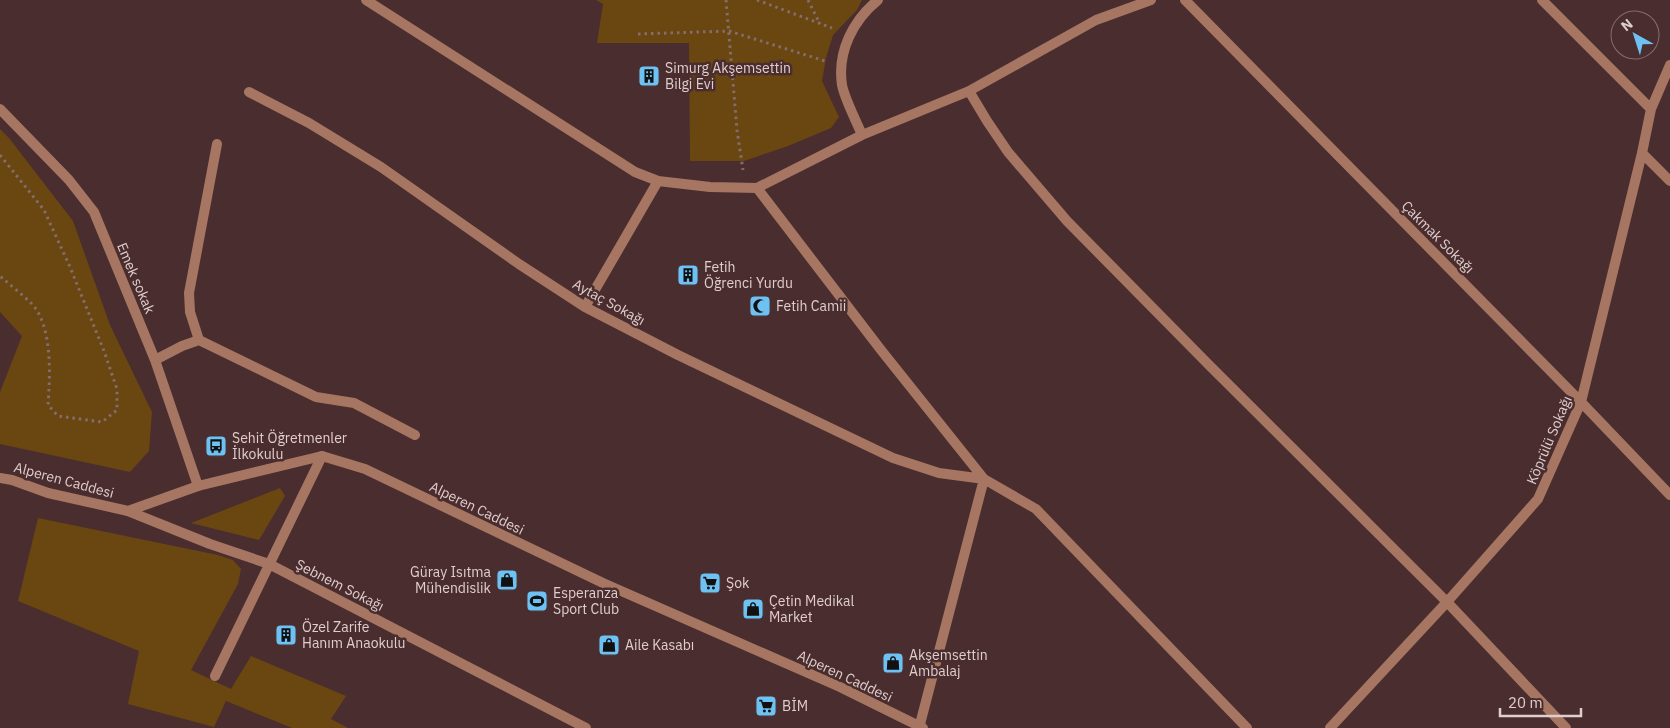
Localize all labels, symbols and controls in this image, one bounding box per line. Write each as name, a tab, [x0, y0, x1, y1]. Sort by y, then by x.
north arrow	[1610, 10, 1660, 60]
text: N	[1617, 15, 1636, 35]
place label: Simurg Akşemsettin Bilgi Evi	[665, 59, 791, 93]
building icon: Simurg Akşemsettin Bilgi Evi	[637, 64, 661, 88]
street label: Çakmak Sokağı	[1398, 197, 1478, 277]
street label: Emek sokak	[113, 240, 159, 317]
place label: Fetih Öğrenci Yurdu	[704, 258, 793, 292]
building icon: Fetih Öğrenci Yurdu	[676, 263, 700, 287]
street label: Aytaç Sokağı	[570, 275, 648, 329]
mosque icon: Fetih Camii	[748, 294, 772, 318]
place label: Fetih Camii	[776, 297, 846, 315]
street label: Köprülü Sokağı	[1522, 393, 1576, 487]
place label: Şehit Öğretmenler İlkokulu	[232, 429, 347, 463]
bus stop icon: Şehit Öğretmenler İlkokulu	[204, 434, 228, 458]
street label: Alperen Caddesi	[12, 458, 116, 502]
street label: Alperen Caddesi	[427, 477, 527, 539]
street label: Şebnem Sokağı	[293, 555, 387, 615]
place label: Güray Isıtma Mühendislik	[410, 563, 492, 597]
shop icon: Güray Isıtma Mühendislik	[495, 568, 519, 592]
supermarket icon: Şok	[698, 571, 722, 595]
place label: Şok	[726, 574, 750, 592]
place label: Esperanza Sport Club	[553, 584, 619, 618]
sports icon: Esperanza Sport Club	[525, 589, 549, 613]
place label: Çetin Medikal Market	[769, 592, 855, 626]
shop icon: Çetin Medikal Market	[741, 597, 765, 621]
place label: Özel Zarife Hanım Anaokulu	[302, 618, 406, 652]
building icon: Özel Zarife Hanım Anaokulu	[274, 623, 298, 647]
shop icon: Aile Kasabı	[597, 633, 621, 657]
place label: Aile Kasabı	[625, 636, 694, 654]
street label: Alperen Caddesi	[795, 646, 895, 706]
place label: Akşemsettin Ambalaj	[909, 646, 988, 680]
shop icon: Akşemsettin Ambalaj	[881, 651, 905, 675]
scale bar	[1500, 686, 1581, 718]
text: 20 m	[1508, 693, 1543, 712]
supermarket icon: BİM	[754, 694, 778, 718]
place label: BİM	[782, 697, 808, 715]

